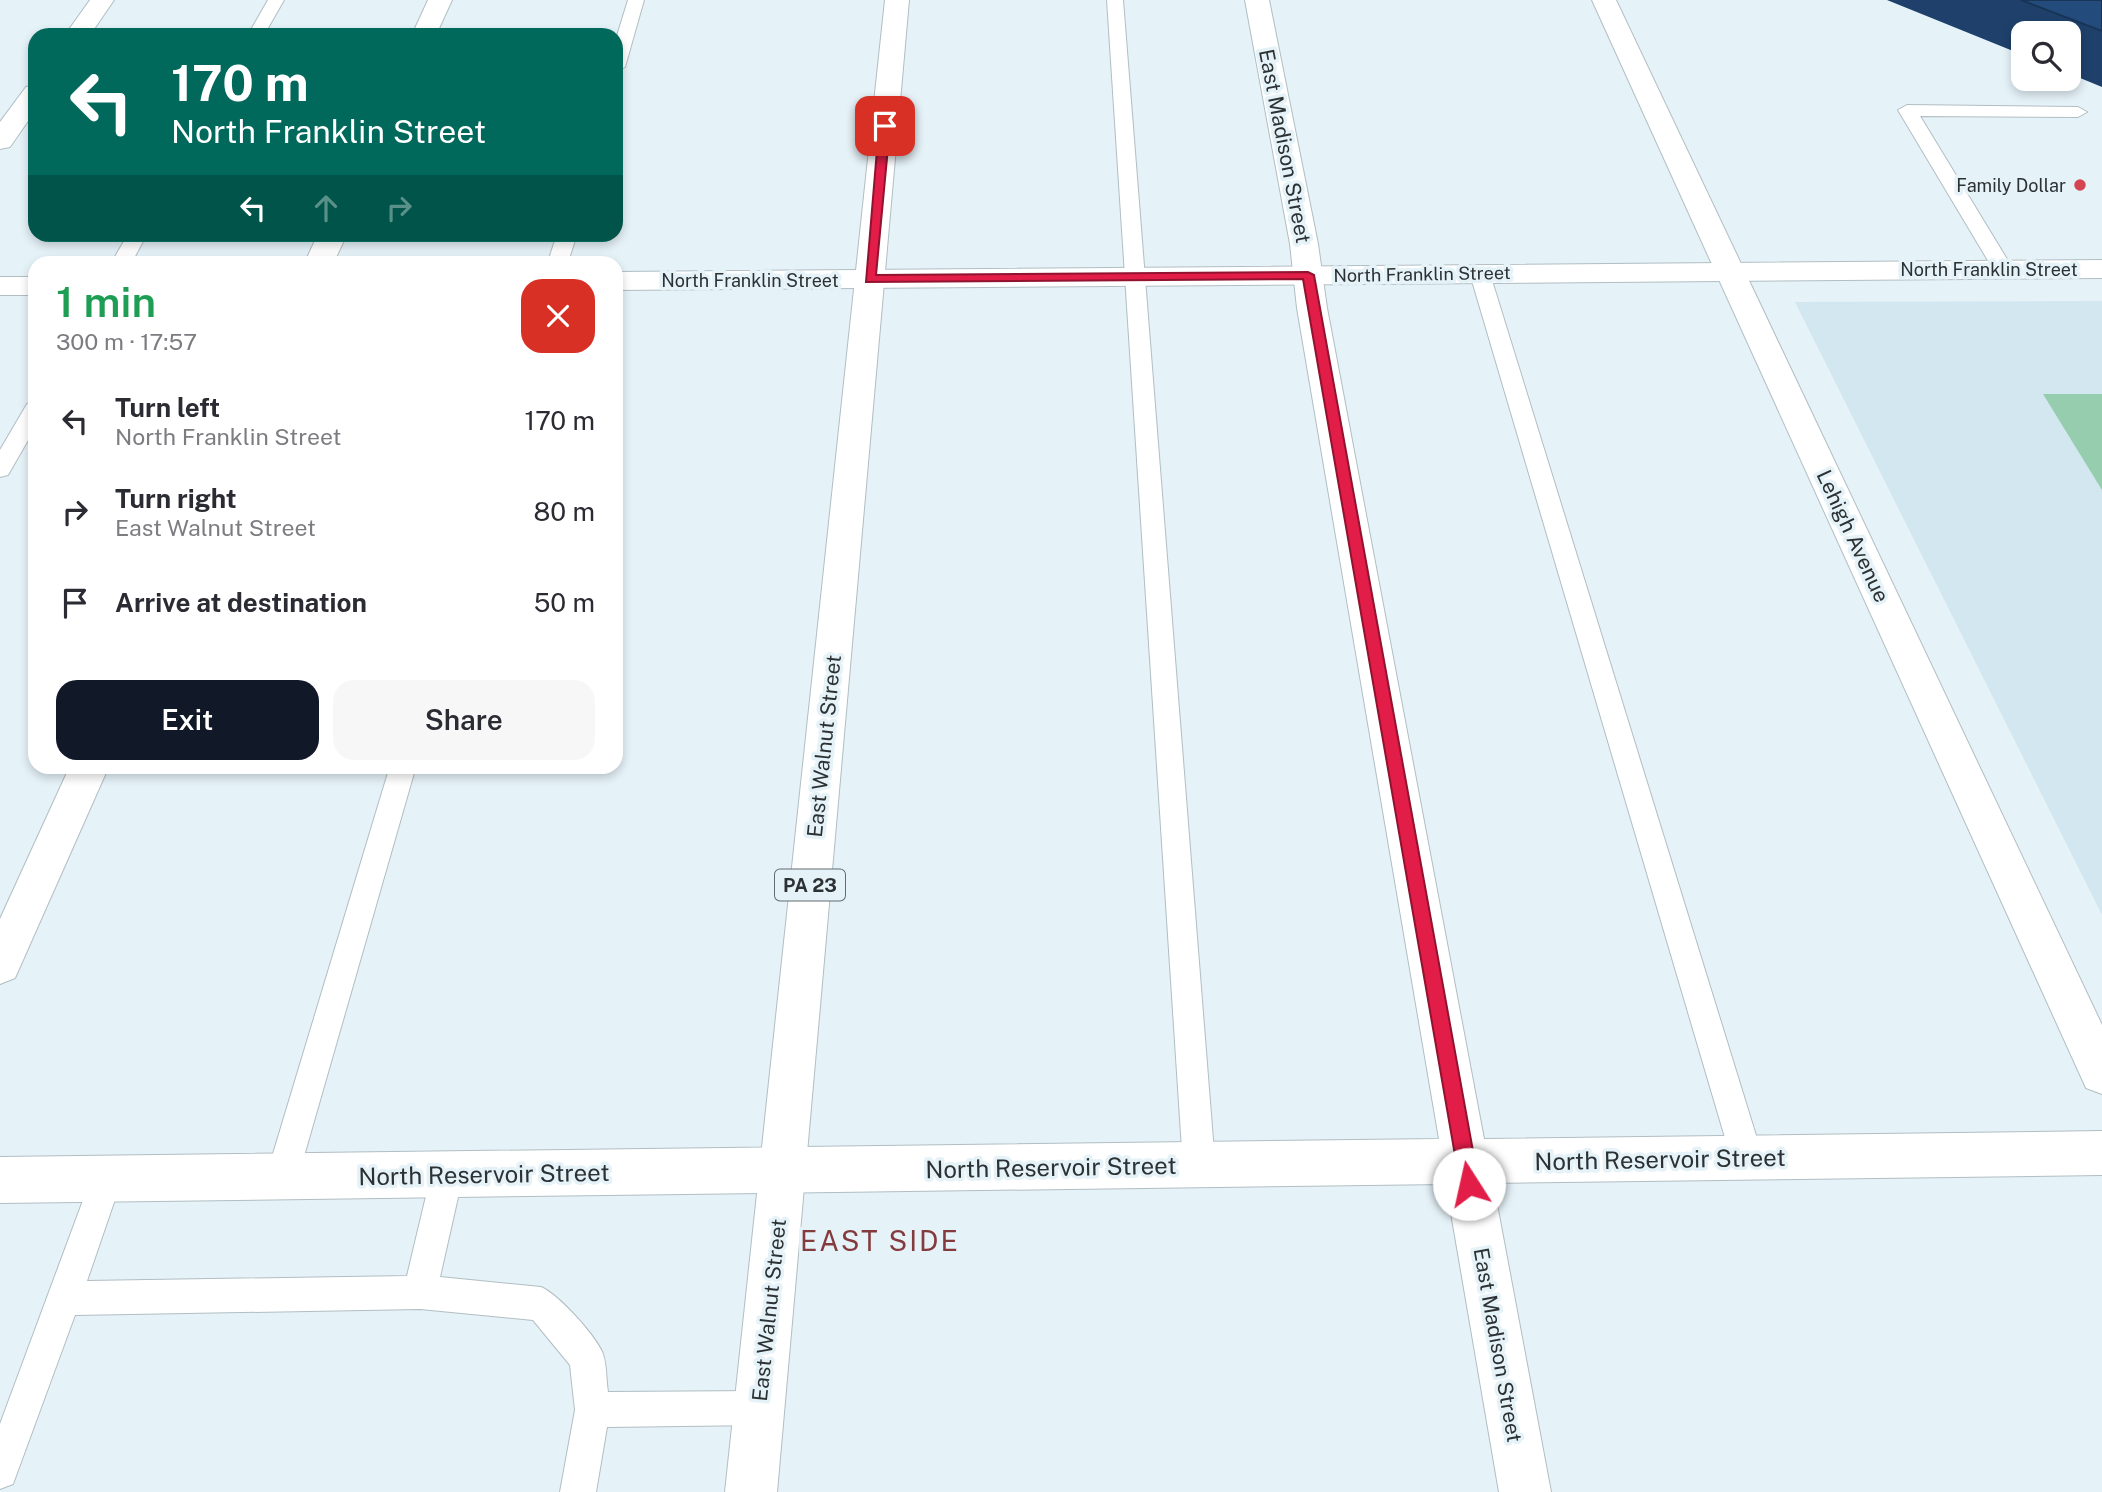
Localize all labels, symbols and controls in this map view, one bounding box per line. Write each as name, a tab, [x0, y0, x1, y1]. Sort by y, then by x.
map controls	[2011, 21, 2081, 91]
button: search	[2011, 21, 2081, 91]
street label: East Madison Street	[1254, 47, 1316, 245]
text: 170 m	[171, 54, 309, 112]
icon: left	[56, 56, 147, 147]
pin	[855, 96, 915, 156]
icon: arrive	[866, 107, 904, 145]
text: North Franklin Street	[171, 113, 486, 150]
place label: Family Dollar	[1956, 175, 2066, 196]
marker: Family Dollar	[2072, 177, 2088, 193]
icon: left	[234, 189, 272, 227]
icon: ahead	[307, 189, 345, 227]
icon: right	[380, 189, 418, 227]
street label: North Franklin Street	[1900, 259, 2078, 280]
street label: North Franklin Street	[1333, 262, 1511, 286]
street label: North Franklin Street	[661, 270, 839, 291]
text: 1 min	[56, 277, 156, 326]
button: close	[521, 279, 595, 353]
text: 300 m · 17:57	[56, 328, 197, 355]
text: Turn left	[115, 392, 220, 423]
icon: left	[56, 402, 94, 440]
text: 170 m	[525, 405, 595, 436]
text: North Franklin Street	[115, 423, 342, 450]
street label: Lehigh Avenue	[1811, 466, 1895, 606]
text: Turn right	[115, 483, 237, 514]
icon: right	[56, 493, 94, 531]
text: 80 m	[534, 496, 595, 527]
text: East Walnut Street	[115, 514, 316, 541]
icon: arrive	[56, 584, 94, 622]
text: Arrive at destination	[115, 587, 367, 618]
text: 50 m	[534, 587, 595, 618]
street label: East Walnut Street	[802, 653, 846, 839]
button: Exit	[56, 680, 319, 760]
button: Share	[333, 680, 595, 760]
road number: PA 23	[775, 870, 845, 900]
street label: North Reservoir Street	[1534, 1143, 1786, 1175]
position arrow	[1432, 1147, 1506, 1221]
street label: North Reservoir Street	[925, 1151, 1177, 1183]
street label: North Reservoir Street	[358, 1158, 610, 1190]
street label: East Walnut Street	[747, 1217, 791, 1403]
district label: EAST SIDE	[800, 1224, 960, 1257]
street label: East Madison Street	[1469, 1246, 1527, 1444]

